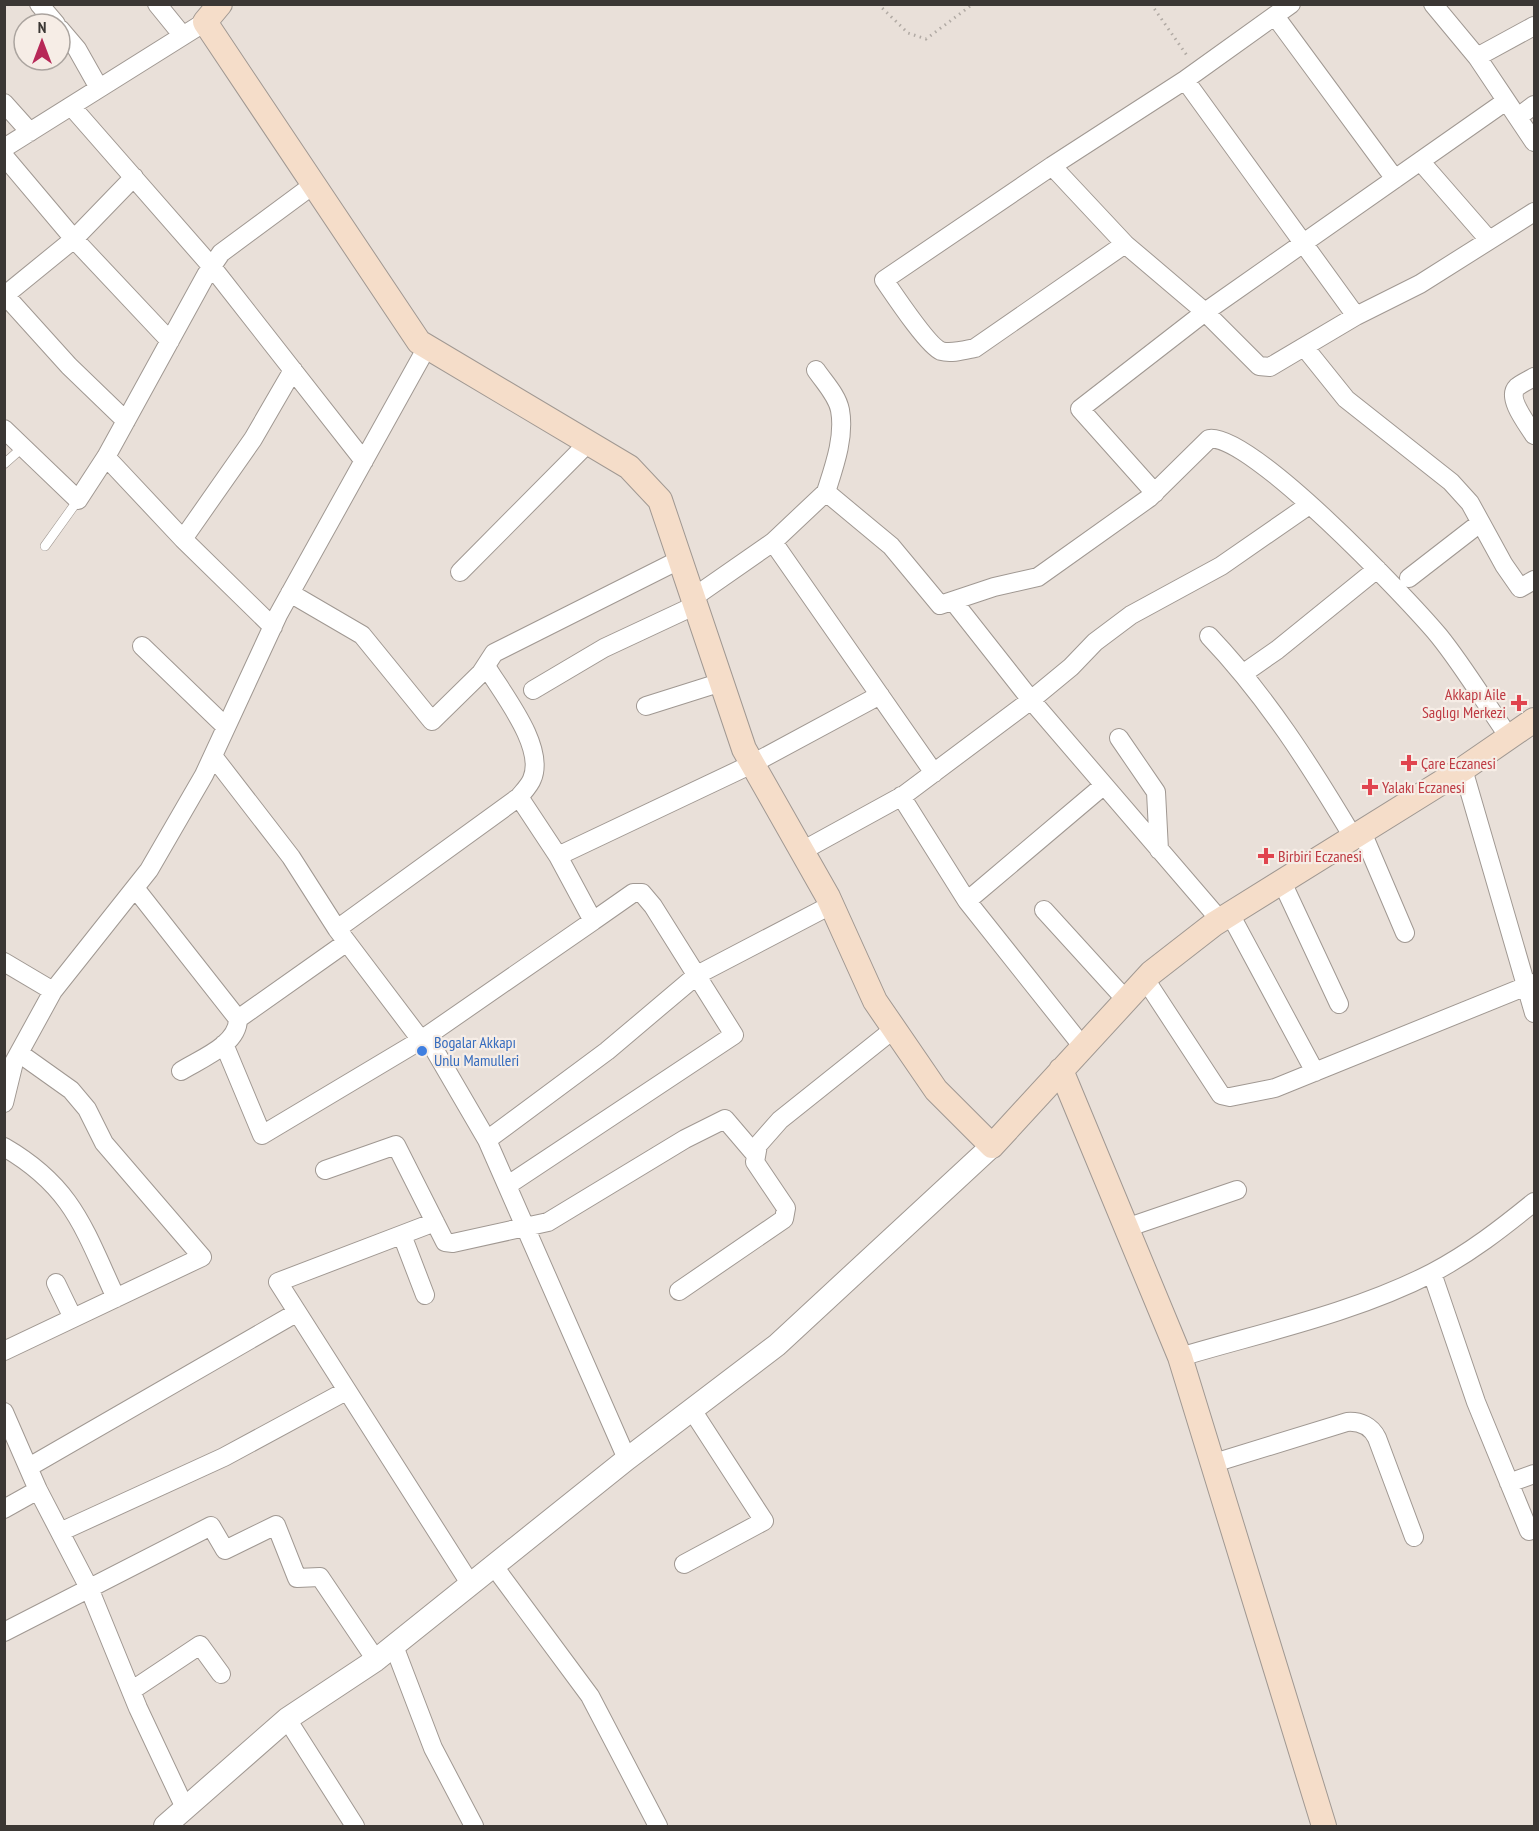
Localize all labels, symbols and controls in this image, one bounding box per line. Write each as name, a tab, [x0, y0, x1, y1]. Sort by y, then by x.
north arrow	[12, 12, 72, 72]
text: N	[38, 17, 46, 37]
place label: Akkapı Aile Saglıgı Merkezi	[1422, 684, 1506, 722]
marker: Akkapı Aile Saglıgı Merkezi	[1510, 694, 1528, 712]
place label: Çare Eczanesi	[1421, 753, 1496, 773]
marker: Çare Eczanesi	[1402, 756, 1416, 770]
place label: Yalakı Eczanesi	[1382, 777, 1465, 797]
marker: Yalakı Eczanesi	[1363, 780, 1377, 794]
place label: Birbiri Eczanesi	[1278, 846, 1362, 866]
marker: Birbiri Eczanesi	[1259, 849, 1273, 863]
place label: Bogalar Akkapı Unlu Mamulleri	[434, 1032, 519, 1070]
marker: Bogalar Akkapı Unlu Mamulleri	[415, 1044, 429, 1058]

